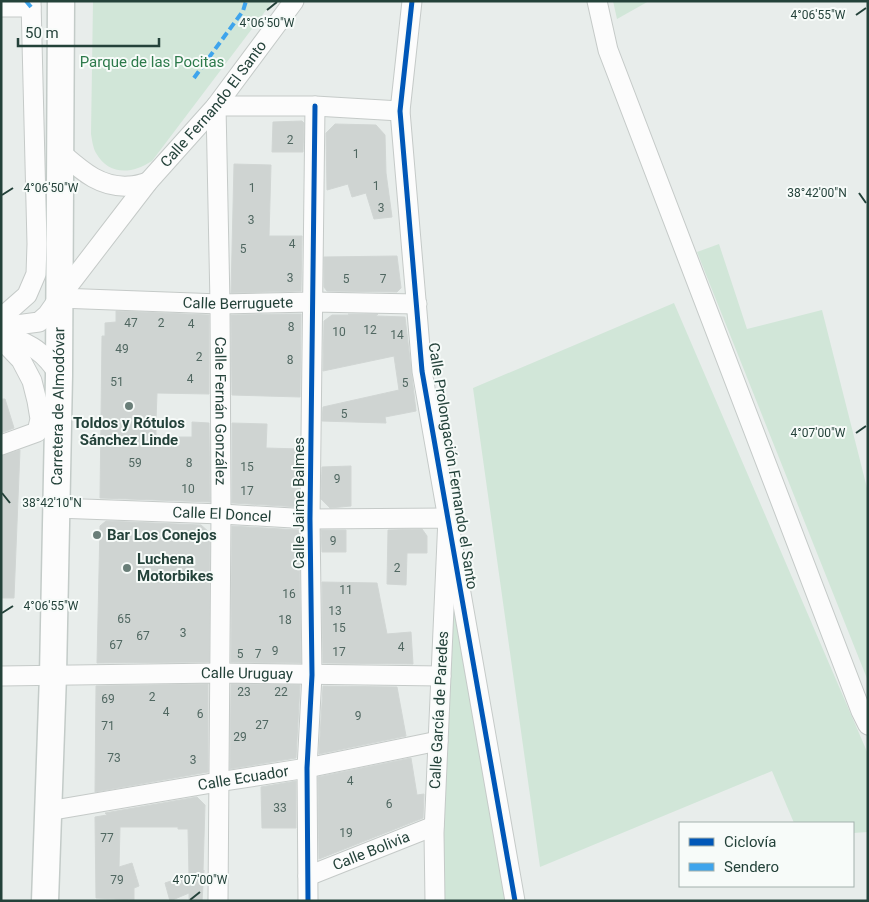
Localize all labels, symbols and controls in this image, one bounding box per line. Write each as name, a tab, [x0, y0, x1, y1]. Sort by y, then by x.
text: 4°06'55"W	[791, 8, 846, 22]
scale bar	[18, 15, 159, 47]
text: 4°06'50"W	[240, 16, 295, 30]
text: 50 m	[25, 24, 59, 42]
street label: Calle Fernando El Santo	[157, 37, 270, 171]
park label: Parque de las Pocitas	[80, 53, 224, 71]
house number: 2	[287, 133, 294, 147]
house number: 1	[353, 147, 359, 161]
house number: 1	[373, 179, 379, 193]
text: 4°06'50"W	[24, 181, 79, 195]
house number: 1	[249, 181, 255, 195]
text: 38°42'00"N	[787, 186, 847, 200]
house number: 3	[378, 201, 384, 215]
house number: 3	[248, 213, 254, 227]
house number: 4	[289, 237, 296, 251]
house number: 5	[240, 242, 247, 256]
house number: 3	[287, 271, 293, 285]
house number: 5	[343, 272, 350, 286]
house number: 7	[380, 272, 387, 286]
street label: Calle Berruguete	[182, 293, 293, 313]
house number: 47	[124, 316, 138, 330]
house number: 2	[158, 316, 165, 330]
house number: 4	[188, 317, 195, 331]
house number: 8	[288, 320, 295, 334]
house number: 12	[363, 323, 377, 337]
house number: 10	[332, 325, 346, 339]
street label: Carretera de Almodóvar	[48, 327, 68, 485]
house number: 14	[390, 328, 404, 342]
street label: Calle Fernán González	[211, 337, 230, 485]
street label: Calle Prolongación Fernando el Santo	[425, 341, 481, 591]
house number: 49	[115, 342, 129, 356]
house number: 2	[196, 350, 203, 364]
house number: 8	[287, 353, 294, 367]
house number: 4	[187, 372, 194, 386]
house number: 51	[110, 375, 124, 389]
house number: 5	[402, 376, 409, 390]
marker: Toldos y Rótulos Sánchez Linde	[123, 400, 135, 412]
house number: 5	[341, 407, 348, 421]
place label: Toldos y Rótulos Sánchez Linde	[73, 414, 185, 449]
text: 4°07'00"W	[791, 426, 846, 440]
street label: Calle Jaime Balmes	[290, 437, 308, 569]
house number: 59	[128, 456, 142, 470]
house number: 8	[186, 456, 193, 470]
house number: 15	[240, 460, 254, 474]
house number: 9	[334, 472, 340, 486]
house number: 10	[181, 482, 195, 496]
house number: 17	[240, 484, 254, 498]
text: 38°42'10"N	[22, 496, 82, 510]
street label: Calle El Doncel	[172, 503, 272, 526]
place label: Bar Los Conejos	[107, 526, 217, 544]
marker: Bar Los Conejos	[91, 529, 103, 541]
house number: 9	[330, 534, 336, 548]
place label: Luchena Motorbikes	[137, 550, 214, 585]
house number: 2	[394, 561, 401, 575]
marker: Luchena Motorbikes	[121, 562, 133, 574]
house number: 11	[339, 583, 353, 597]
house number: 16	[282, 587, 296, 601]
text: 4°06'55"W	[24, 599, 79, 613]
house number: 13	[328, 604, 342, 618]
house number: 65	[117, 612, 131, 626]
house number: 18	[278, 613, 292, 627]
house number: 15	[332, 621, 346, 635]
house number: 3	[180, 626, 186, 640]
house number: 67	[136, 629, 150, 643]
street label: Calle García de Paredes	[426, 630, 452, 790]
house number: 67	[109, 638, 123, 652]
house number: 4	[398, 640, 405, 654]
house number: 9	[272, 644, 278, 658]
house number: 17	[332, 645, 346, 659]
house number: 5	[237, 647, 244, 661]
house number: 7	[255, 647, 262, 661]
street label: Calle Uruguay	[201, 664, 293, 683]
house number: 23	[237, 685, 251, 699]
house number: 22	[274, 685, 288, 699]
house number: 2	[149, 690, 156, 704]
house number: 69	[101, 692, 115, 706]
house number: 4	[163, 705, 170, 719]
house number: 6	[197, 707, 204, 721]
house number: 9	[355, 709, 361, 723]
house number: 27	[255, 718, 269, 732]
house number: 71	[101, 719, 115, 733]
house number: 29	[233, 730, 247, 744]
house number: 73	[107, 751, 121, 765]
house number: 3	[190, 753, 196, 767]
street label: Calle Ecuador	[196, 762, 290, 794]
house number: 4	[347, 774, 354, 788]
house number: 6	[386, 797, 393, 811]
house number: 33	[273, 801, 287, 815]
legend	[679, 822, 854, 887]
house number: 19	[339, 826, 353, 840]
street label: Calle Bolivia	[330, 828, 412, 874]
house number: 77	[100, 831, 114, 845]
text: Ciclovía	[724, 833, 777, 851]
text: Sendero	[724, 858, 779, 876]
house number: 79	[110, 873, 124, 887]
text: 4°07'00"W	[173, 873, 228, 887]

